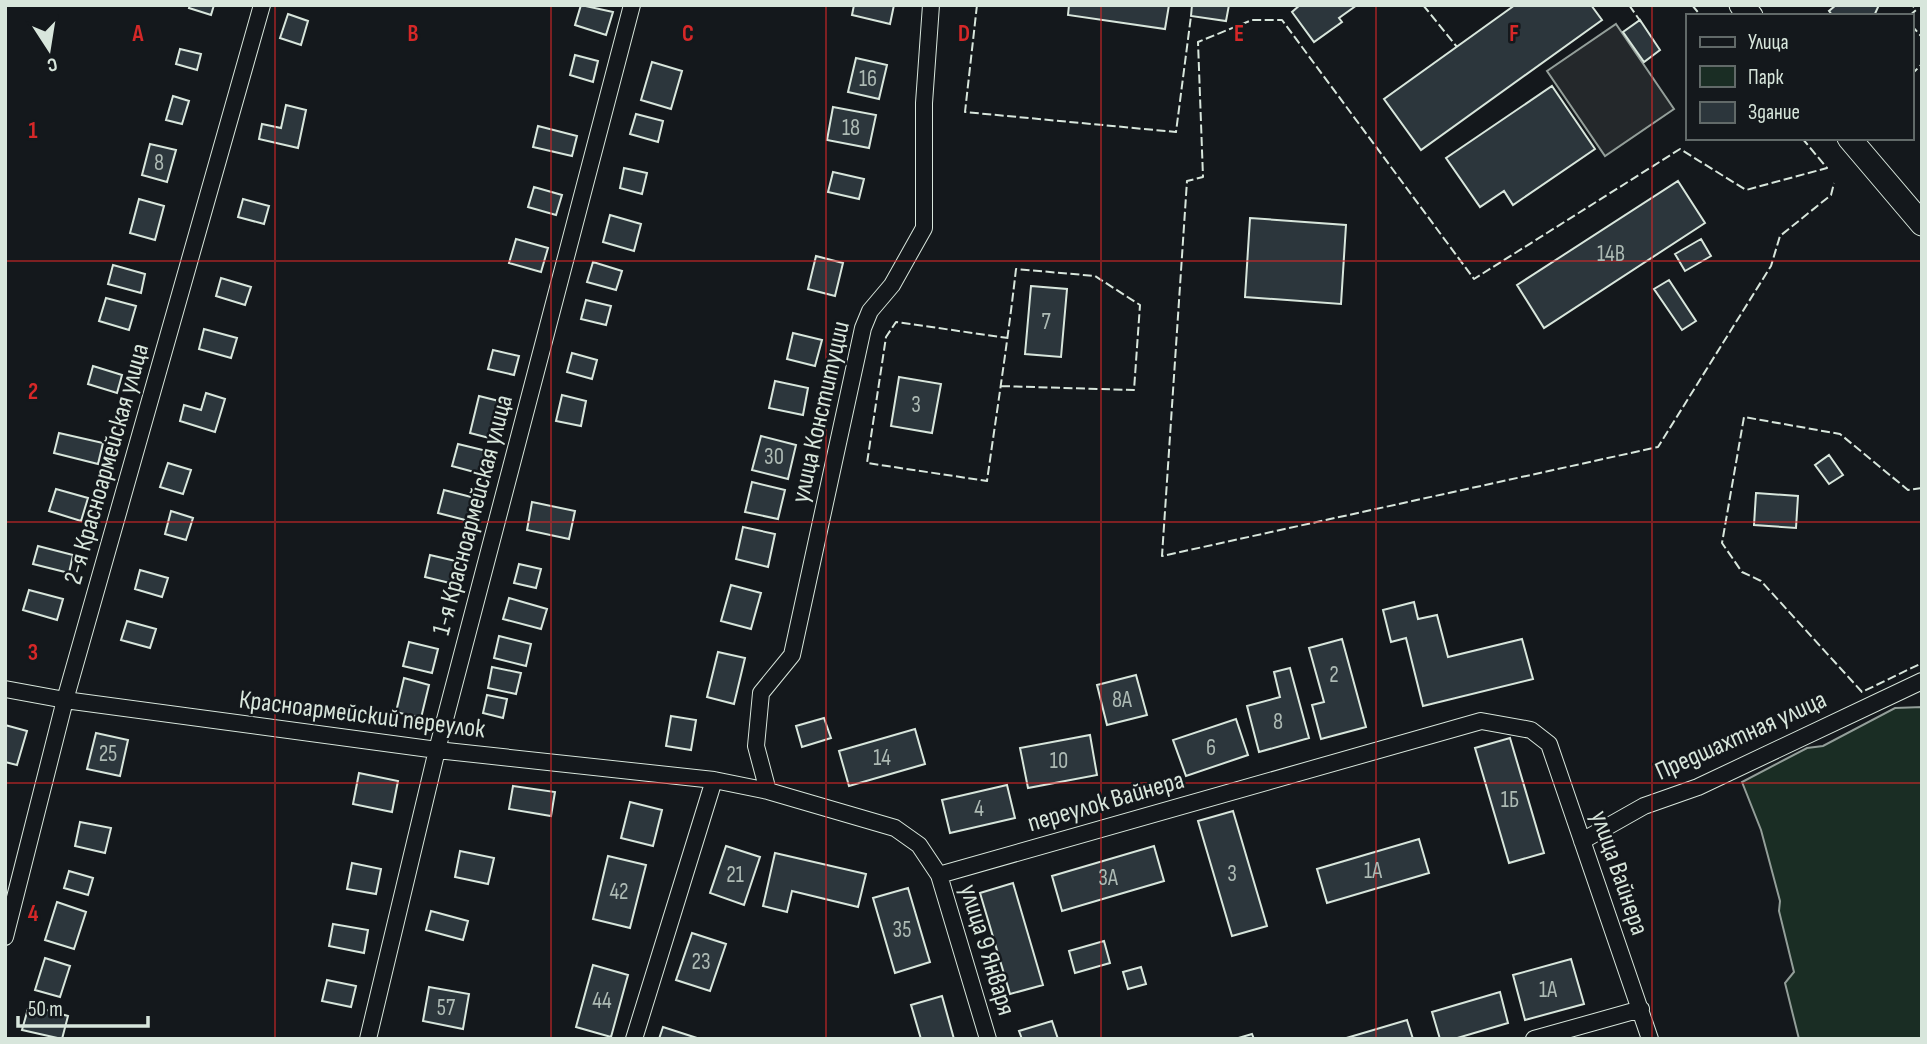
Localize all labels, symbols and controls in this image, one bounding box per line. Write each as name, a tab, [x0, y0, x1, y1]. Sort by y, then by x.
north arrow	[14, 14, 84, 84]
legend	[1686, 14, 1913, 140]
text: A	[132, 20, 145, 48]
text: B	[408, 20, 419, 48]
text: C	[682, 20, 694, 48]
text: D	[958, 20, 970, 48]
text: E	[1234, 20, 1244, 48]
text: F	[1509, 20, 1519, 48]
text: Улица	[1748, 30, 1789, 55]
text: С	[45, 52, 59, 76]
house number: 16	[859, 65, 877, 93]
text: Парк	[1748, 65, 1783, 90]
text: Здание	[1748, 100, 1800, 125]
house number: 18	[842, 114, 860, 142]
text: 1	[28, 117, 38, 145]
house number: 8	[154, 149, 164, 177]
house number: 14В	[1597, 240, 1625, 268]
house number: 7	[1041, 308, 1051, 336]
street label: улица Конституции	[785, 318, 857, 506]
street label: 2-я Красноармейская улица	[58, 340, 156, 588]
text: 2	[28, 378, 38, 406]
house number: 3	[911, 391, 921, 419]
street label: 1-я Красноармейская улица	[426, 392, 520, 638]
house number: 30	[764, 443, 784, 471]
text: 3	[28, 639, 38, 667]
house number: 2	[1329, 661, 1339, 689]
street label: Предшахтная улица	[1651, 684, 1831, 788]
street label: Красноармейский переулок	[237, 685, 487, 745]
house number: 8А	[1112, 686, 1132, 714]
house number: 8	[1273, 708, 1283, 736]
house number: 6	[1206, 734, 1216, 762]
house number: 25	[99, 740, 117, 768]
house number: 14	[873, 744, 891, 772]
house number: 10	[1050, 747, 1068, 775]
street label: переулок Вайнера	[1024, 765, 1188, 839]
house number: 1Б	[1501, 786, 1519, 814]
house number: 4	[974, 795, 984, 823]
street label: улица Вайнера	[1583, 807, 1655, 939]
house number: 1А	[1364, 857, 1382, 885]
house number: 3	[1227, 860, 1237, 888]
house number: 21	[726, 861, 744, 889]
house number: 3А	[1098, 864, 1118, 892]
house number: 42	[609, 878, 629, 906]
street label: улица 9 Января	[952, 881, 1022, 1019]
text: 4	[28, 900, 39, 928]
house number: 35	[893, 916, 911, 944]
house number: 23	[691, 948, 711, 976]
house number: 1А	[1539, 976, 1557, 1004]
scale bar	[18, 984, 147, 1028]
house number: 44	[592, 987, 612, 1015]
house number: 57	[437, 994, 455, 1022]
text: 50 m	[28, 997, 63, 1022]

